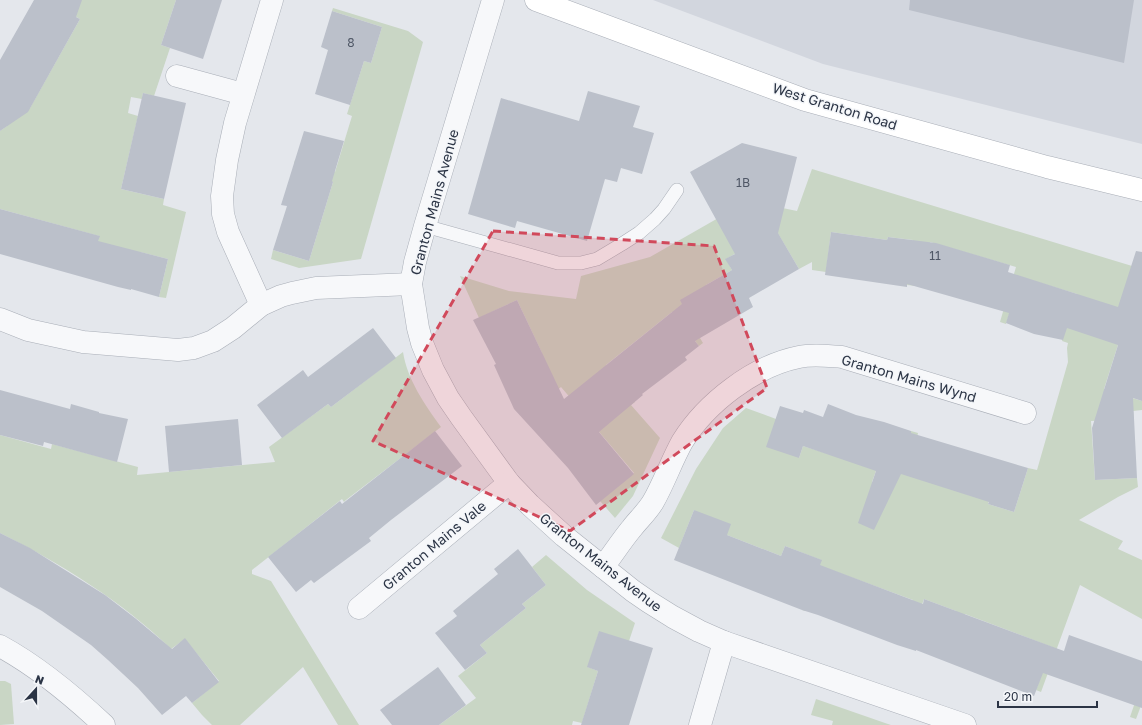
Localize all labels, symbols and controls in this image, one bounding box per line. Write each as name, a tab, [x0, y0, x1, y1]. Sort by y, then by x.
house number: 8	[347, 35, 355, 50]
street label: West Granton Road	[771, 79, 899, 133]
street label: Granton Mains Avenue	[406, 127, 462, 277]
house number: 1B	[736, 175, 750, 190]
house number: 11	[929, 248, 941, 263]
street label: Granton Mains Wynd	[840, 351, 978, 405]
street label: Granton Mains Vale	[379, 497, 489, 593]
street label: Granton Mains Avenue	[537, 509, 665, 615]
north arrow	[16, 669, 56, 709]
text: N	[34, 672, 46, 687]
scale bar	[998, 683, 1097, 709]
text: 20 m	[1004, 689, 1032, 704]

